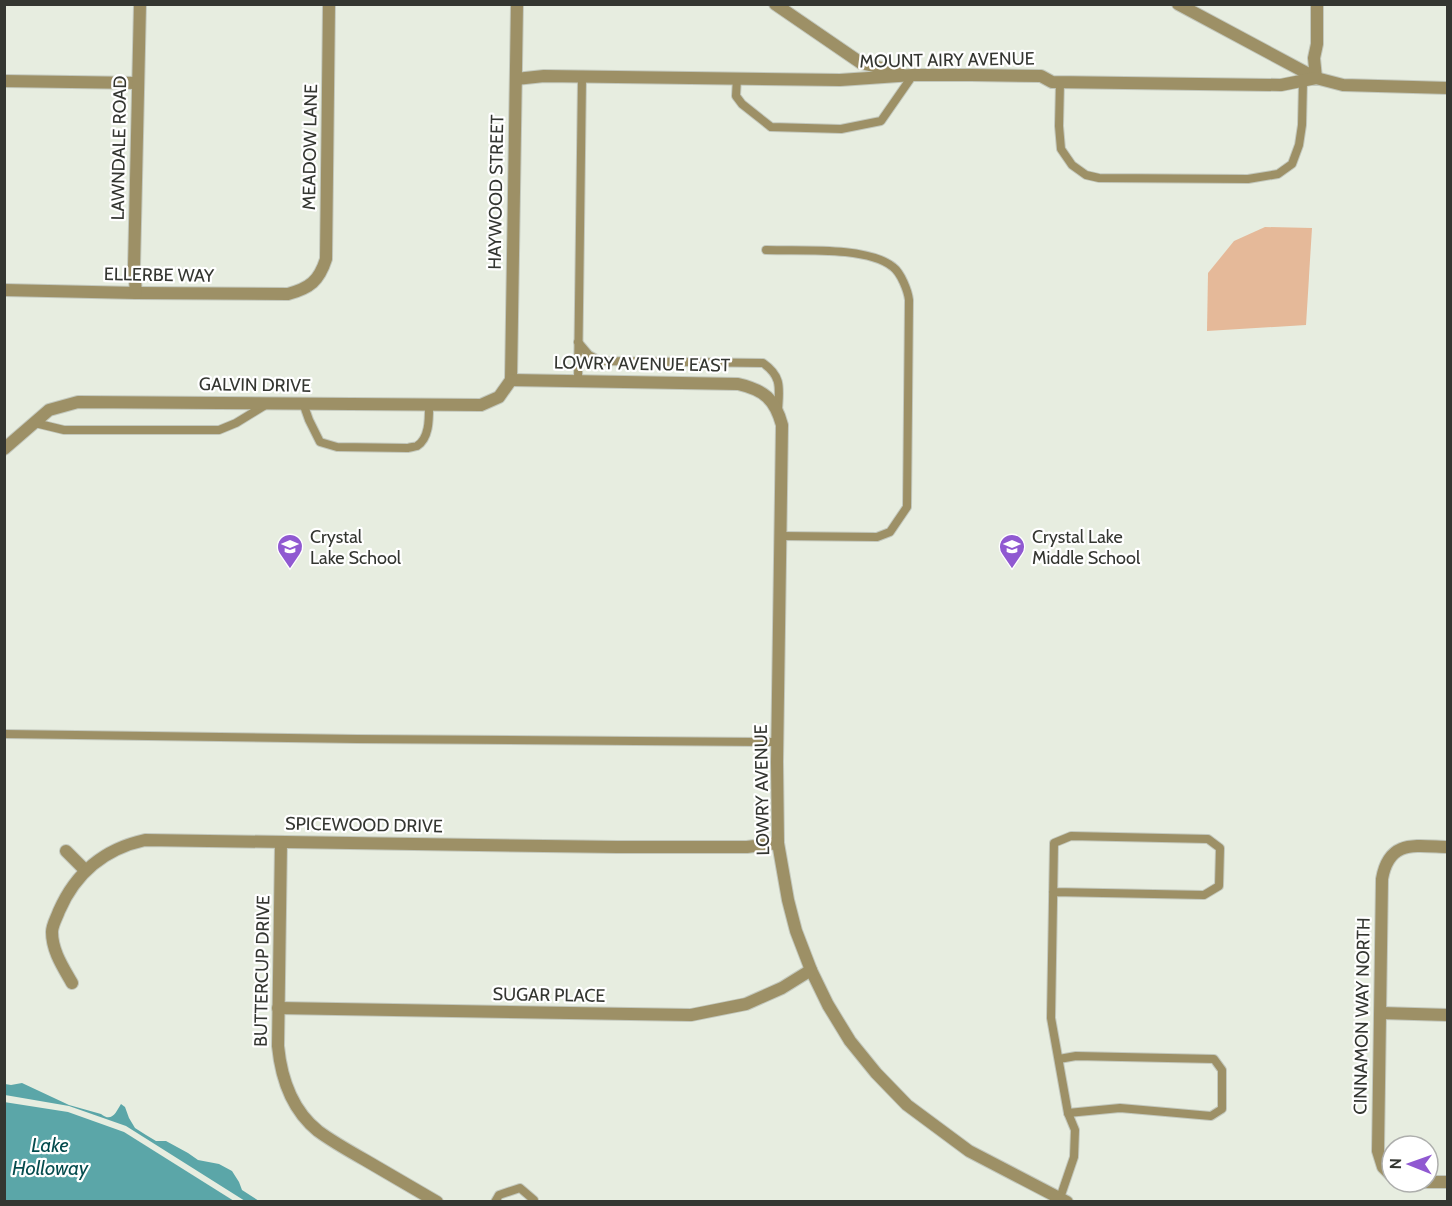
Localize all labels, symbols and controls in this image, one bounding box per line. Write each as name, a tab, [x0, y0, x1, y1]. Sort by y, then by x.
street label: MOUNT AIRY AVENUE	[859, 47, 1035, 73]
street label: LAWNDALE ROAD	[107, 75, 131, 221]
street label: MEADOW LANE	[298, 84, 322, 210]
street label: HAYWOOD STREET	[484, 114, 508, 270]
street label: ELLERBE WAY	[104, 263, 215, 287]
street label: LOWRY AVENUE EAST	[554, 351, 731, 377]
street label: GALVIN DRIVE	[199, 373, 311, 397]
place label: Crystal Lake School	[310, 526, 402, 569]
place label: Crystal Lake Middle School	[1032, 526, 1141, 569]
school or university icon: Crystal Lake School	[275, 532, 305, 570]
school or university icon: Crystal Lake Middle School	[997, 532, 1027, 570]
street label: LOWRY AVENUE	[750, 724, 774, 856]
street label: SPICEWOOD DRIVE	[285, 813, 443, 837]
street label: BUTTERCUP DRIVE	[250, 895, 274, 1047]
street label: CINNAMON WAY NORTH	[1349, 917, 1375, 1115]
street label: SUGAR PLACE	[492, 983, 606, 1007]
water label: Lake Holloway	[12, 1133, 89, 1180]
north arrow	[1380, 1134, 1440, 1194]
text: N	[1386, 1158, 1405, 1170]

